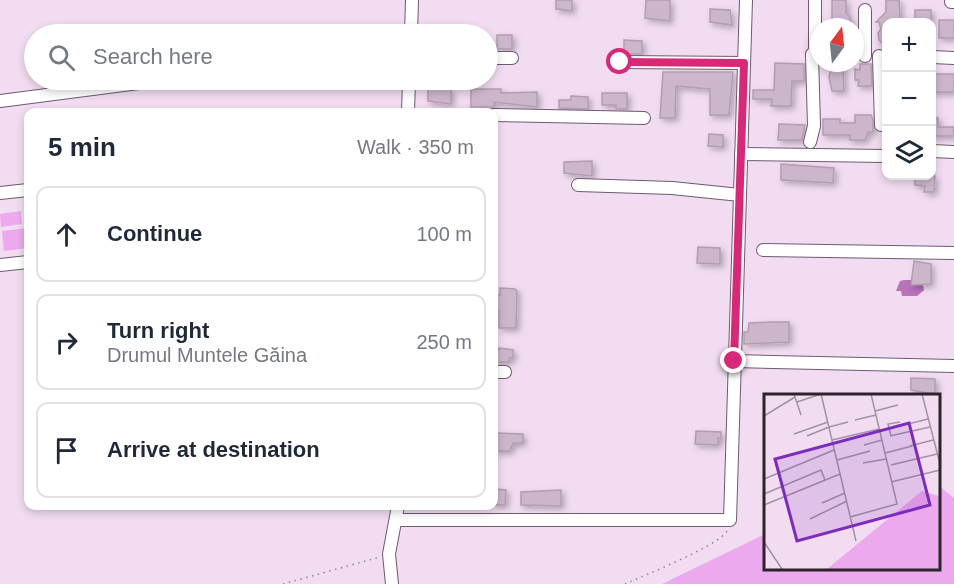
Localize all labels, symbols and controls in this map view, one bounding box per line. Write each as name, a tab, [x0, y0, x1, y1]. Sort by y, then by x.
north arrow	[810, 18, 864, 72]
map controls	[882, 18, 936, 180]
button: +	[882, 18, 936, 72]
search box	[24, 24, 498, 90]
icon: search	[45, 41, 78, 74]
text: Search here	[93, 44, 213, 69]
route start	[606, 48, 632, 74]
button: −	[882, 72, 936, 126]
button: layers	[882, 126, 936, 180]
text: 5 min	[48, 132, 116, 162]
text: Walk · 350 m	[357, 136, 474, 158]
icon: ahead	[50, 218, 83, 251]
text: Continue	[107, 221, 202, 246]
text: 100 m	[416, 223, 472, 245]
text: Turn right	[107, 318, 209, 343]
icon: right	[50, 326, 83, 359]
text: 250 m	[416, 331, 472, 353]
text: Drumul Muntele Găina	[107, 344, 307, 366]
route end	[720, 347, 746, 373]
inset map	[764, 394, 939, 569]
icon: arrive	[50, 434, 83, 467]
text: Arrive at destination	[107, 437, 320, 462]

